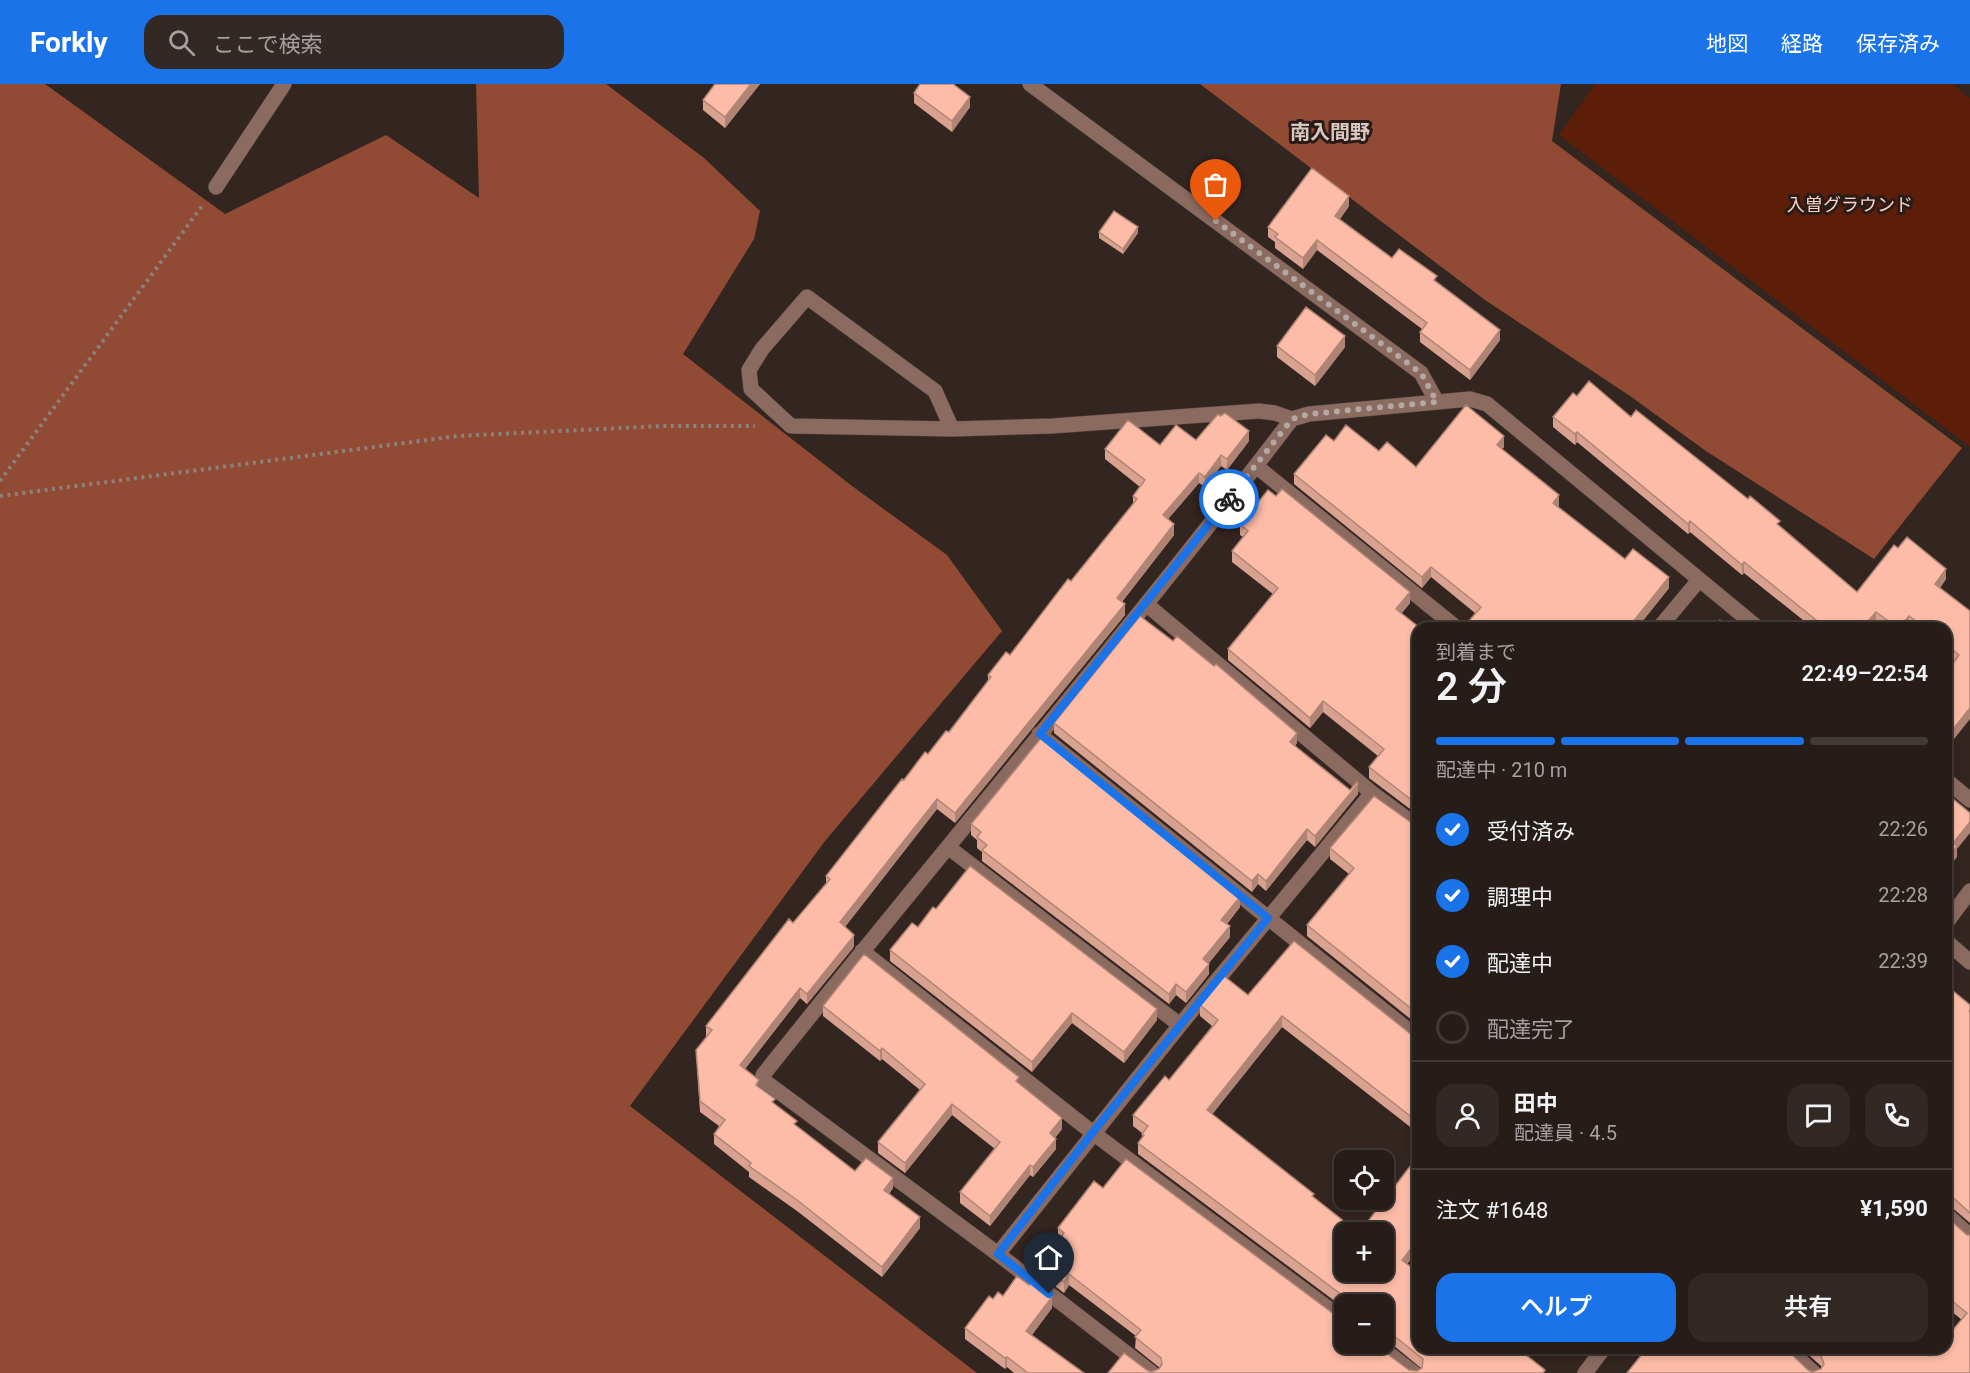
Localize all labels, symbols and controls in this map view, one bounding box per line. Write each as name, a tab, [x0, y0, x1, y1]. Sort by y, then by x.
search box	[144, 15, 564, 69]
text: Forkly	[30, 26, 108, 59]
icon: search	[165, 26, 198, 59]
text: ここで検索	[213, 32, 323, 57]
text: 地図	[1706, 32, 1748, 56]
text: 経路	[1781, 32, 1823, 56]
text: 保存済み	[1856, 32, 1940, 56]
district label: 南入間野	[1290, 120, 1370, 144]
pin	[1190, 159, 1241, 221]
icon: bag	[1199, 168, 1232, 201]
park label: 入曽グラウンド	[1787, 194, 1913, 215]
courier	[1199, 469, 1259, 529]
icon: bike	[1213, 483, 1246, 516]
text: 到着まで	[1436, 640, 1516, 664]
text: 22:49–22:54	[1801, 661, 1928, 686]
text: 2 分	[1436, 664, 1507, 710]
text: 配達中 · 210 m	[1436, 758, 1567, 782]
icon: check	[1436, 813, 1469, 846]
text: 22:26	[1878, 817, 1928, 841]
text: 受付済み	[1487, 819, 1575, 844]
icon: check	[1436, 879, 1469, 912]
text: 22:28	[1878, 883, 1928, 907]
text: 調理中	[1487, 885, 1553, 910]
icon: check	[1436, 945, 1469, 978]
text: 22:39	[1878, 949, 1928, 973]
text: 配達中	[1487, 951, 1553, 976]
text: 配達完了	[1487, 1017, 1575, 1042]
button: person	[1436, 1084, 1499, 1147]
button: chat	[1787, 1084, 1850, 1147]
button: phone	[1865, 1084, 1928, 1147]
text: 田中	[1514, 1091, 1558, 1116]
text: 配達員 · 4.5	[1514, 1121, 1617, 1145]
map controls	[1334, 1150, 1394, 1354]
button: locate	[1334, 1150, 1394, 1210]
text: ¥1,590	[1860, 1196, 1928, 1221]
text: 注文 #1648	[1436, 1198, 1548, 1223]
button: +	[1334, 1222, 1394, 1282]
pin	[1023, 1232, 1074, 1294]
icon: home	[1032, 1241, 1065, 1274]
button: ヘルプ	[1436, 1273, 1676, 1342]
button: 共有	[1688, 1273, 1928, 1342]
button: −	[1334, 1294, 1394, 1354]

